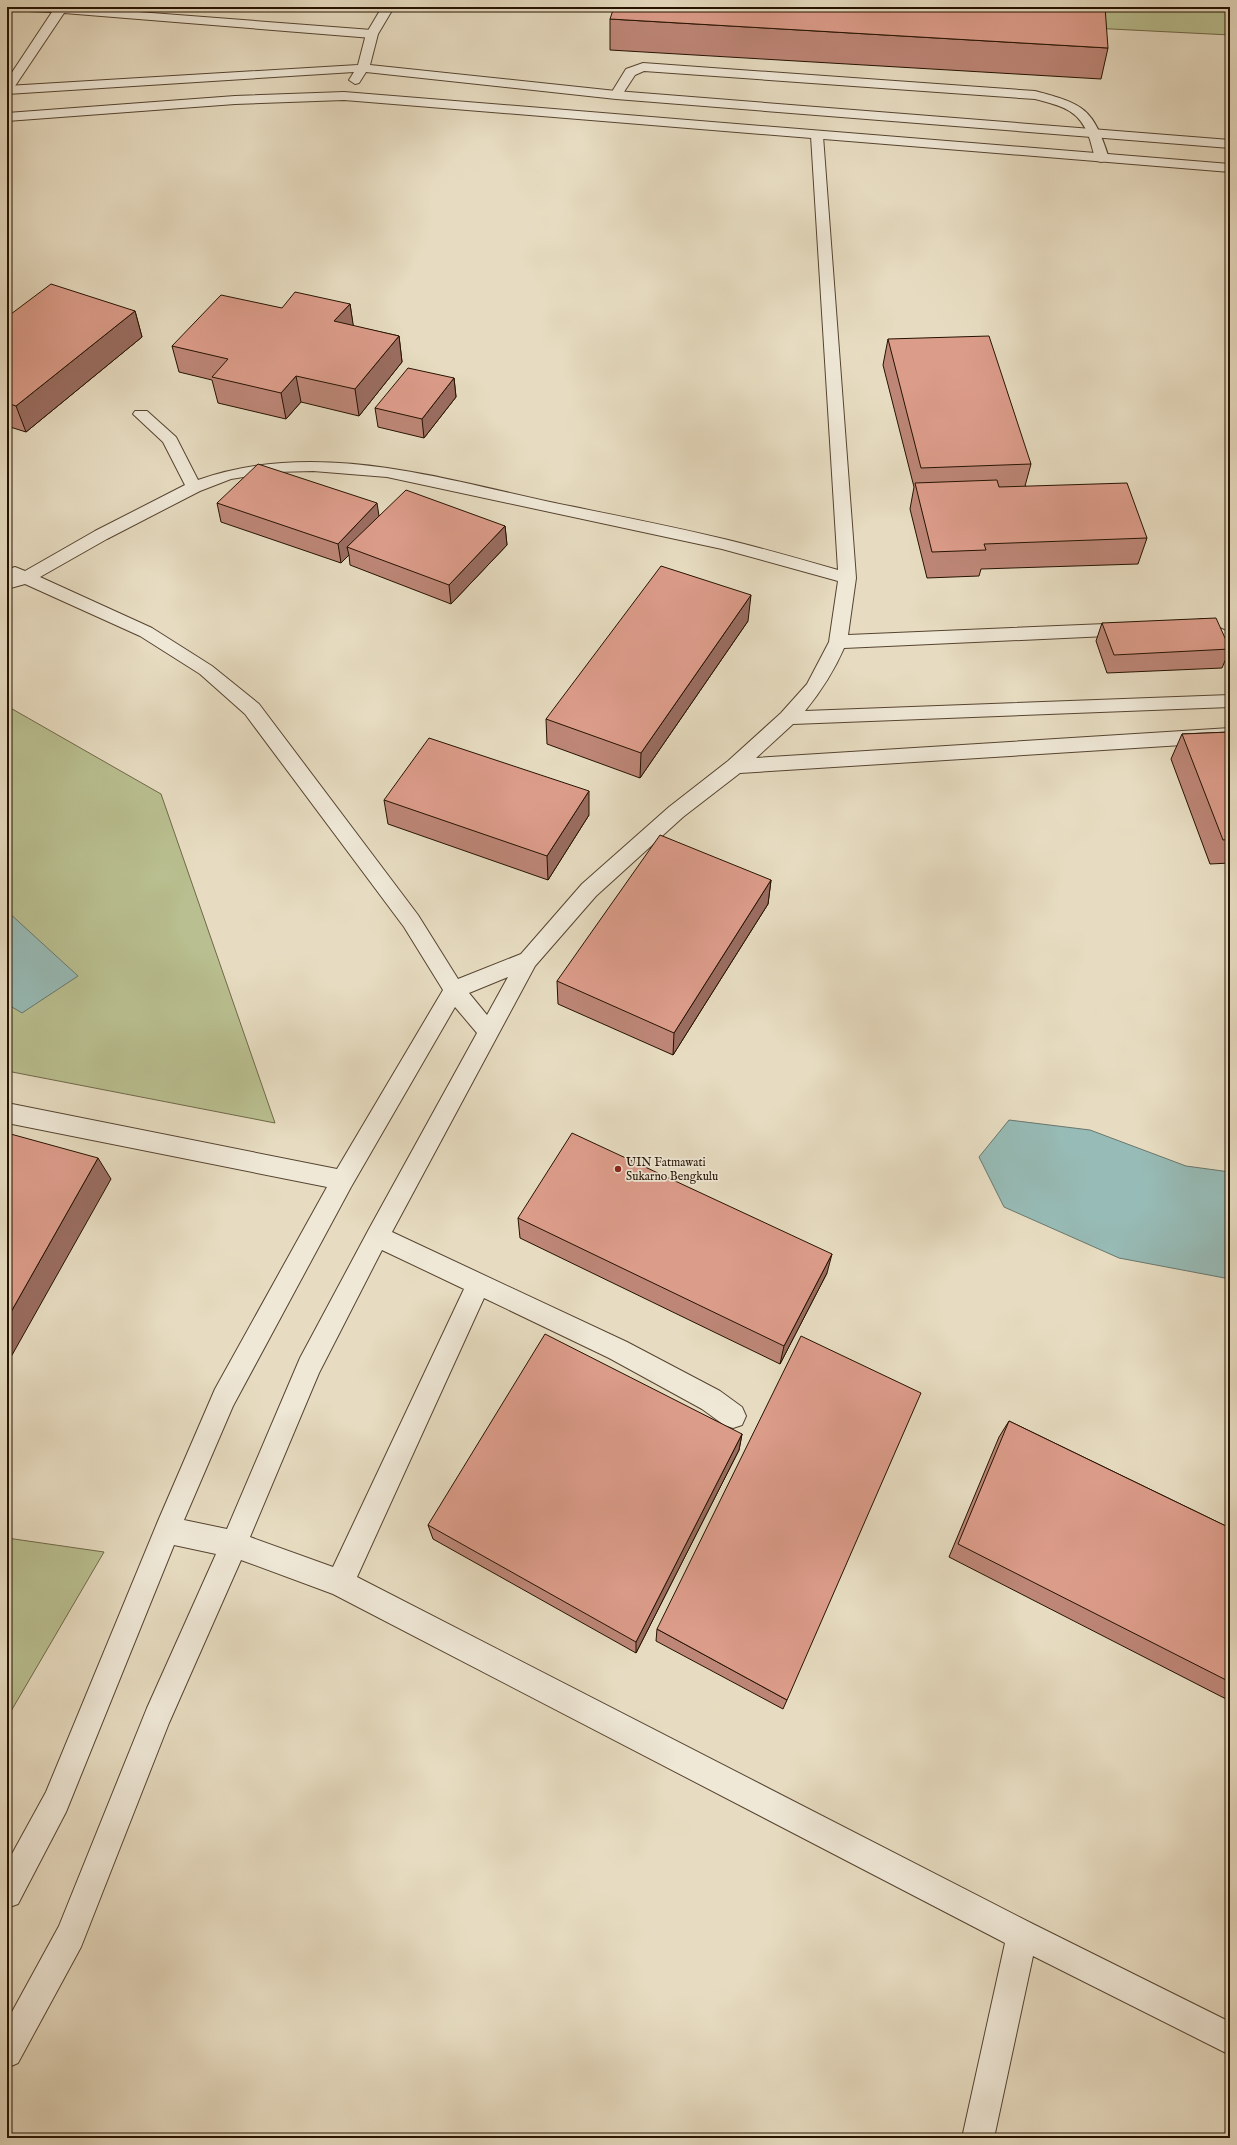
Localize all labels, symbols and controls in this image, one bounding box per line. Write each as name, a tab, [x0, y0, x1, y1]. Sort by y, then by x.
place label: UIN Fatmawati Sukarno Bengkulu	[626, 1155, 718, 1184]
marker: UIN Fatmawati Sukarno Bengkulu	[613, 1164, 623, 1174]

